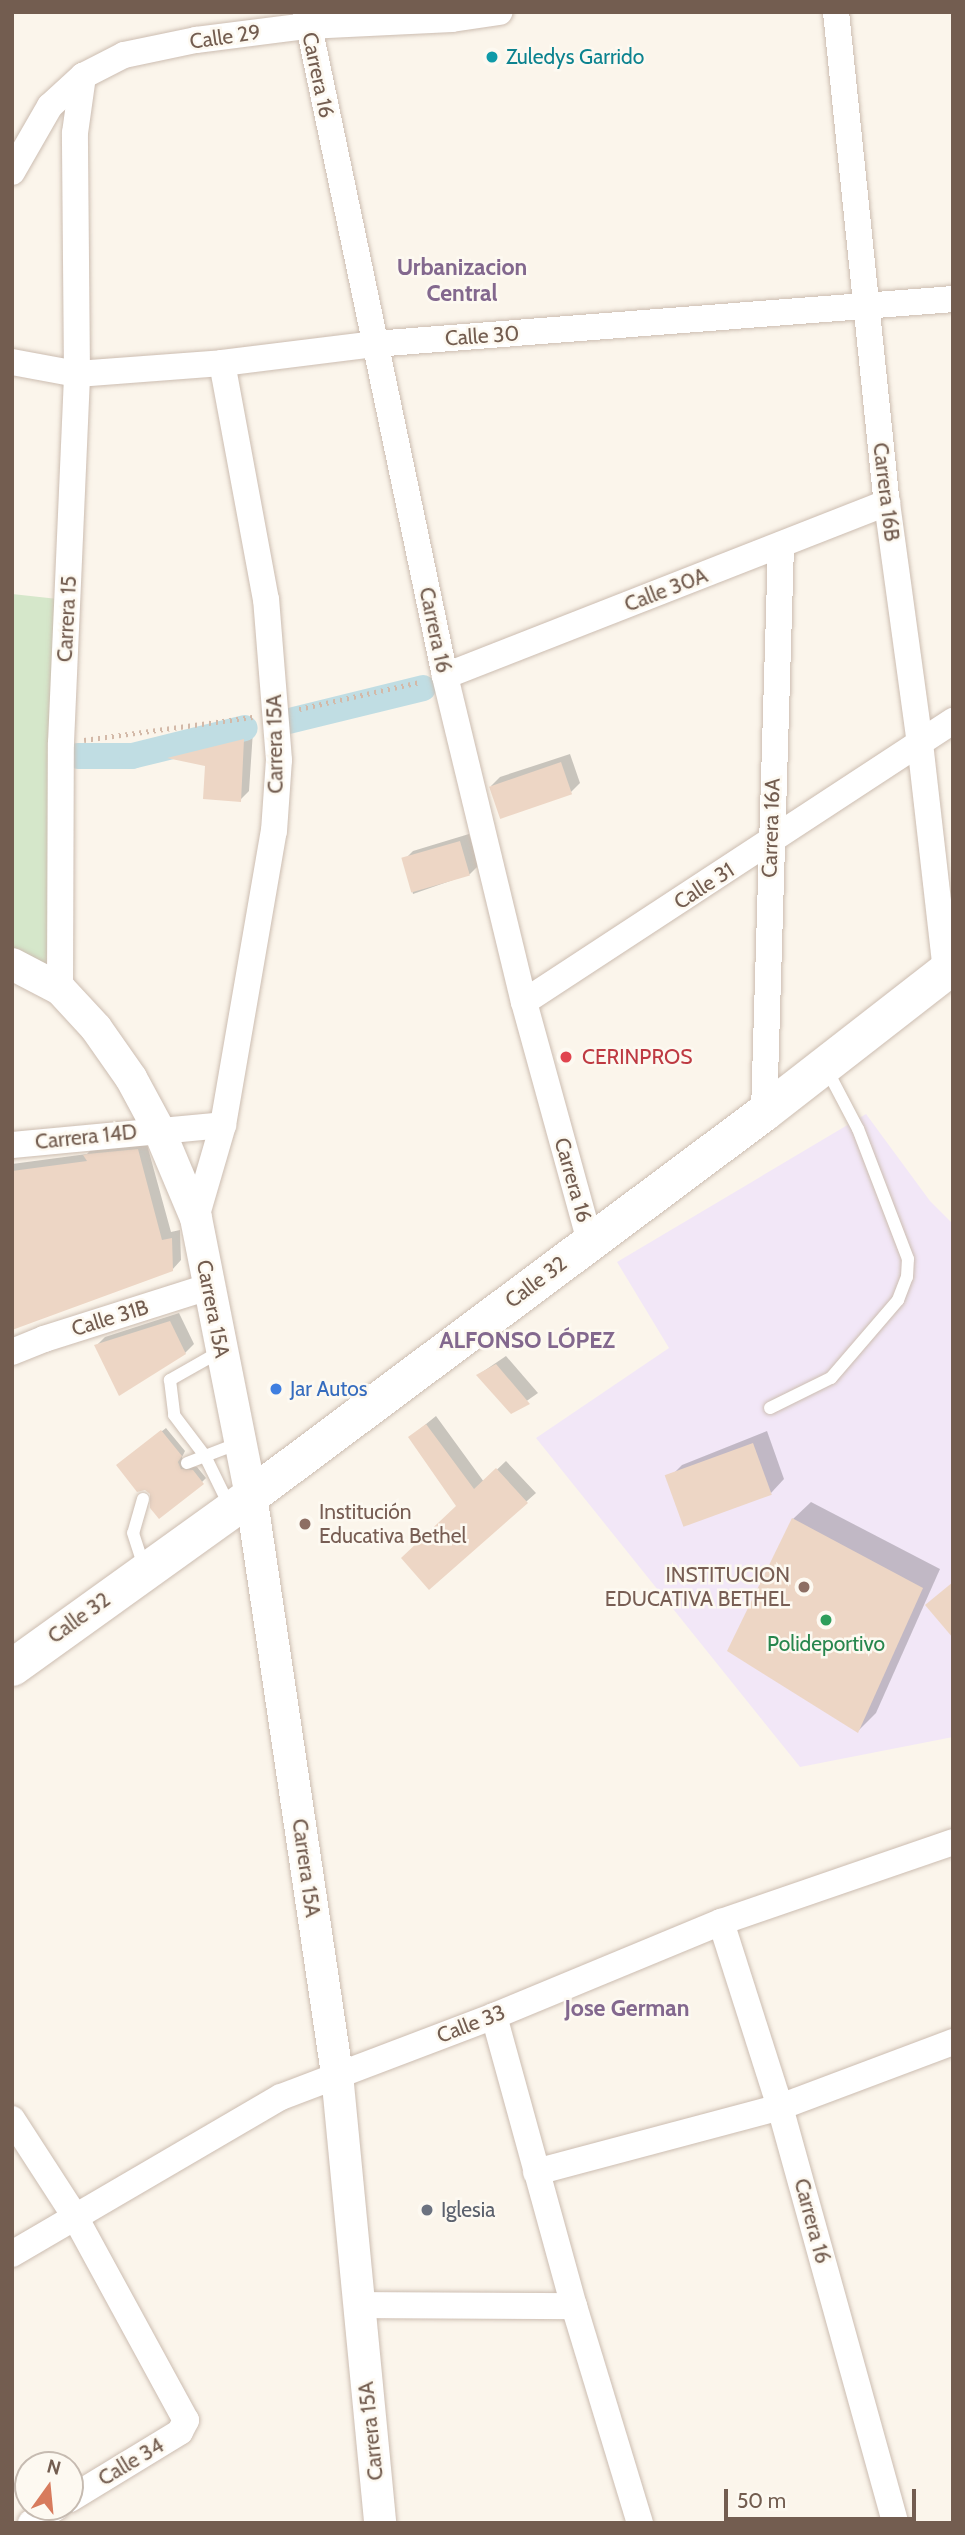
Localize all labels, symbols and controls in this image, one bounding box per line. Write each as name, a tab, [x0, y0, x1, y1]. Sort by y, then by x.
street label: Calle 29	[188, 20, 262, 54]
street label: Carrera 16	[297, 30, 339, 120]
place label: Zuledys Garrido	[506, 44, 644, 70]
marker: Zuledys Garrido	[484, 49, 500, 65]
district label: Urbanizacion Central	[397, 253, 527, 307]
street label: Calle 30	[444, 321, 520, 351]
street label: Carrera 16B	[867, 441, 905, 543]
street label: Calle 30A	[621, 563, 711, 617]
street label: Carrera 15	[52, 575, 82, 663]
street label: Carrera 16	[414, 585, 456, 675]
street label: Carrera 15A	[262, 694, 288, 794]
street label: Carrera 16A	[757, 778, 785, 878]
street label: Calle 31	[669, 857, 739, 915]
place label: CERINPROS	[582, 1044, 692, 1070]
marker: CERINPROS	[556, 1047, 576, 1067]
street label: Carrera 14D	[34, 1119, 138, 1155]
street label: Carrera 16	[549, 1135, 597, 1225]
street label: Calle 32	[500, 1251, 572, 1313]
street label: Carrera 15A	[191, 1258, 235, 1360]
street label: Calle 31B	[69, 1294, 151, 1342]
district label: ALFONSO LÓPEZ	[439, 1326, 615, 1354]
place label: Jar Autos	[290, 1376, 368, 1402]
marker: Jar Autos	[268, 1381, 284, 1397]
place label: Institución Educativa Bethel	[319, 1499, 466, 1549]
marker: Institución Educativa Bethel	[297, 1516, 313, 1532]
place label: INSTITUCION EDUCATIVA BETHEL	[605, 1562, 790, 1612]
marker: INSTITUCION EDUCATIVA BETHEL	[796, 1579, 812, 1595]
street label: Calle 32	[43, 1587, 115, 1649]
marker: Polideportivo	[818, 1612, 834, 1628]
place label: Polideportivo	[767, 1631, 885, 1657]
street label: Carrera 15A	[287, 1817, 325, 1919]
district label: Jose German	[565, 1994, 689, 2022]
street label: Calle 33	[433, 2000, 509, 2048]
street label: Carrera 16	[789, 2176, 835, 2266]
place label: Iglesia	[441, 2197, 495, 2223]
marker: Iglesia	[419, 2202, 435, 2218]
street label: Carrera 15A	[353, 2380, 389, 2482]
street label: Calle 34	[94, 2433, 168, 2491]
north arrow	[14, 2451, 84, 2521]
text: N	[45, 2454, 64, 2480]
scale bar	[727, 2476, 920, 2520]
text: 50 m	[737, 2488, 786, 2513]

